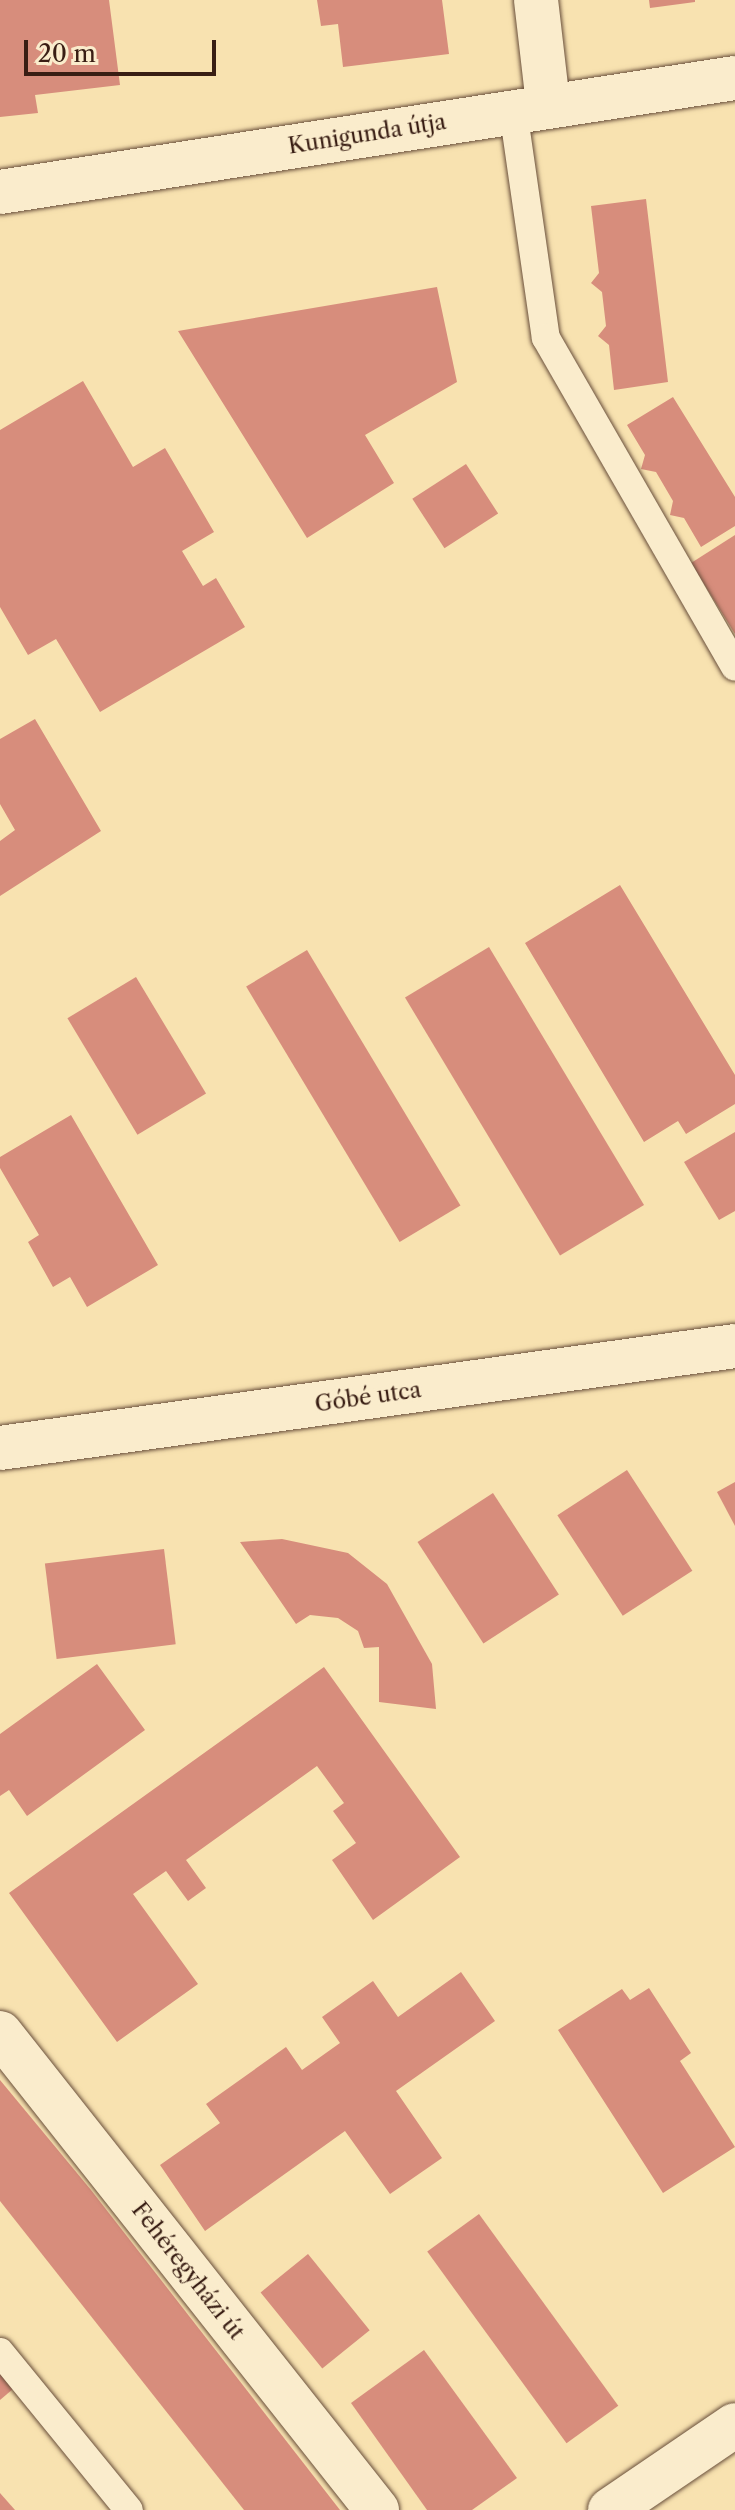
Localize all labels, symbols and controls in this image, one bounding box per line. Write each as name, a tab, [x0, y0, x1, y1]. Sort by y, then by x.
scale bar	[28, 24, 220, 74]
text: 20 m	[38, 39, 96, 68]
street label: Kunigunda útja	[286, 108, 448, 160]
street label: Góbé utca	[313, 1376, 423, 1418]
street label: Fehéregyházi út	[126, 2197, 250, 2345]

